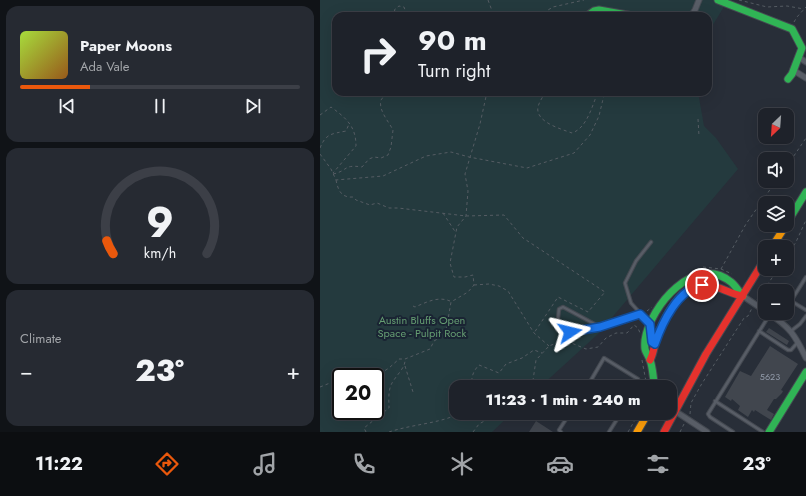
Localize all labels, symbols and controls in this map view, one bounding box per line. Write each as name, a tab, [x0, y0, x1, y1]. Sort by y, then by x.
text: 90 m	[418, 20, 487, 61]
icon: right	[352, 28, 404, 80]
text: Paper Moons	[80, 35, 172, 57]
text: Ada Vale	[80, 57, 129, 76]
text: Turn right	[418, 58, 490, 84]
icon: previous	[56, 95, 78, 117]
icon: pause	[149, 95, 171, 117]
icon: next	[242, 95, 264, 117]
north arrow	[758, 108, 794, 144]
map controls	[758, 108, 794, 320]
button: sound	[758, 152, 794, 188]
text: 9	[146, 192, 174, 253]
button: layers	[758, 196, 794, 232]
button: +	[758, 240, 794, 276]
text: km/h	[144, 243, 176, 263]
pin	[685, 268, 719, 302]
icon: arrive	[691, 274, 713, 296]
button: −	[758, 284, 794, 320]
position arrow	[549, 311, 591, 353]
park label: Austin Bluffs Open Space - Pulpit Rock	[378, 312, 467, 341]
text: Climate	[20, 329, 61, 348]
text: 23°	[135, 349, 184, 392]
text: −	[20, 355, 33, 387]
text: +	[286, 355, 300, 387]
speed limit sign: 20	[332, 368, 384, 420]
house number: 5623	[760, 370, 780, 383]
text: 11:23 · 1 min · 240 m	[486, 389, 640, 411]
icon: directions	[153, 450, 181, 478]
icon: music	[251, 450, 279, 478]
icon: phone	[350, 450, 378, 478]
icon: climate	[448, 450, 476, 478]
icon: car	[546, 450, 574, 478]
icon: filters	[644, 450, 672, 478]
text: 11:22	[35, 451, 83, 477]
text: 23°	[743, 451, 771, 477]

